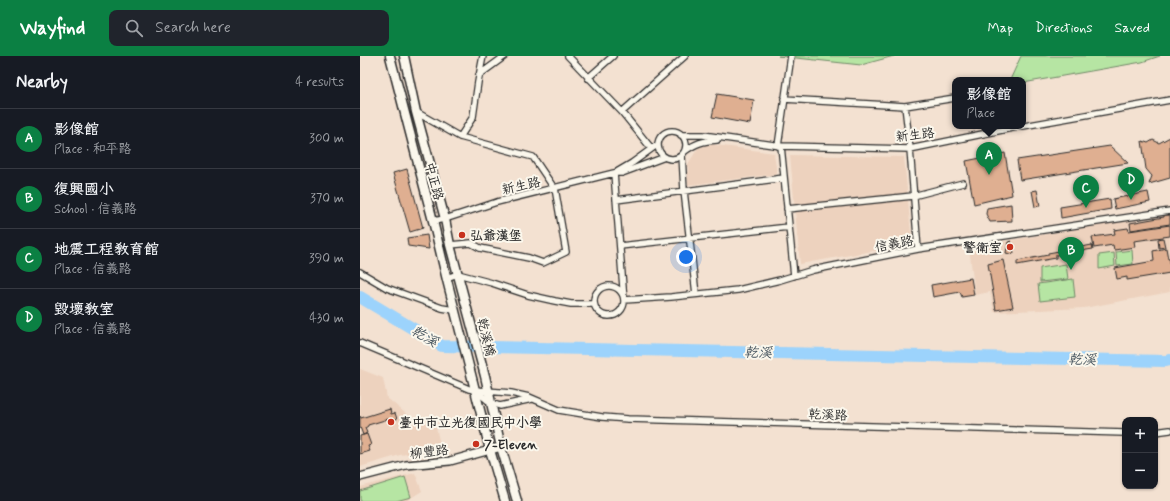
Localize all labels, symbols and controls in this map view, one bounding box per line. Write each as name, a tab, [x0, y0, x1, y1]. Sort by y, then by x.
search box	[109, 10, 389, 46]
text: Wayfind	[20, 16, 85, 41]
icon: search	[123, 17, 145, 39]
text: Search here	[155, 18, 231, 38]
text: Map	[987, 19, 1013, 37]
text: Directions	[1035, 19, 1093, 37]
text: Saved	[1115, 19, 1150, 37]
text: Nearby	[16, 71, 68, 93]
text: 4 results	[295, 74, 344, 91]
popup	[952, 77, 1026, 129]
text: 影像館	[966, 85, 1012, 105]
text: Place	[966, 105, 995, 122]
text: 影像館	[54, 120, 99, 140]
street label: 新生路	[895, 125, 936, 146]
text: A	[25, 130, 33, 147]
text: 300 m	[309, 130, 344, 147]
text: Place · 和平路	[54, 141, 132, 158]
pin: A	[976, 142, 1002, 175]
street label: 中正路	[420, 160, 447, 202]
pin: D	[1118, 167, 1144, 200]
street label: 新生路	[500, 174, 542, 199]
pin: C	[1073, 175, 1099, 208]
text: 復興國小	[54, 180, 114, 200]
text: B	[25, 190, 33, 207]
text: 370 m	[310, 190, 344, 207]
text: School · 信義路	[54, 201, 137, 218]
place label: 弘爺漢堡	[470, 228, 522, 245]
marker: 弘爺漢堡	[457, 230, 467, 240]
street label: 信義路	[874, 232, 915, 257]
pin: B	[1058, 237, 1084, 270]
text: 地震工程教育館	[54, 240, 159, 260]
place label: 警衛室	[963, 240, 1002, 257]
marker: 警衛室	[1005, 242, 1015, 252]
your location	[676, 247, 696, 267]
text: C	[24, 250, 34, 267]
text: 390 m	[309, 250, 344, 267]
text: Place · 信義路	[54, 261, 132, 278]
text: 毀壞教室	[54, 300, 114, 320]
text: D	[25, 310, 33, 327]
text: 430 m	[309, 310, 344, 327]
street label: 乾溪橋	[473, 316, 499, 358]
text: Place · 信義路	[54, 321, 132, 338]
water label: 乾溪	[408, 322, 442, 352]
water label: 乾溪	[744, 344, 773, 362]
water label: 乾溪	[1068, 351, 1097, 369]
street label: 乾溪路	[808, 406, 848, 425]
place label: 臺中市立光復國民中小學	[399, 415, 542, 432]
marker: 臺中市立光復國民中小學	[386, 417, 396, 427]
map controls	[1122, 417, 1158, 489]
button: +	[1122, 417, 1158, 453]
place label: 7-Eleven	[484, 437, 538, 454]
marker: 7-Eleven	[471, 439, 481, 449]
street label: 柳豐路	[409, 442, 450, 463]
button: −	[1122, 453, 1158, 489]

